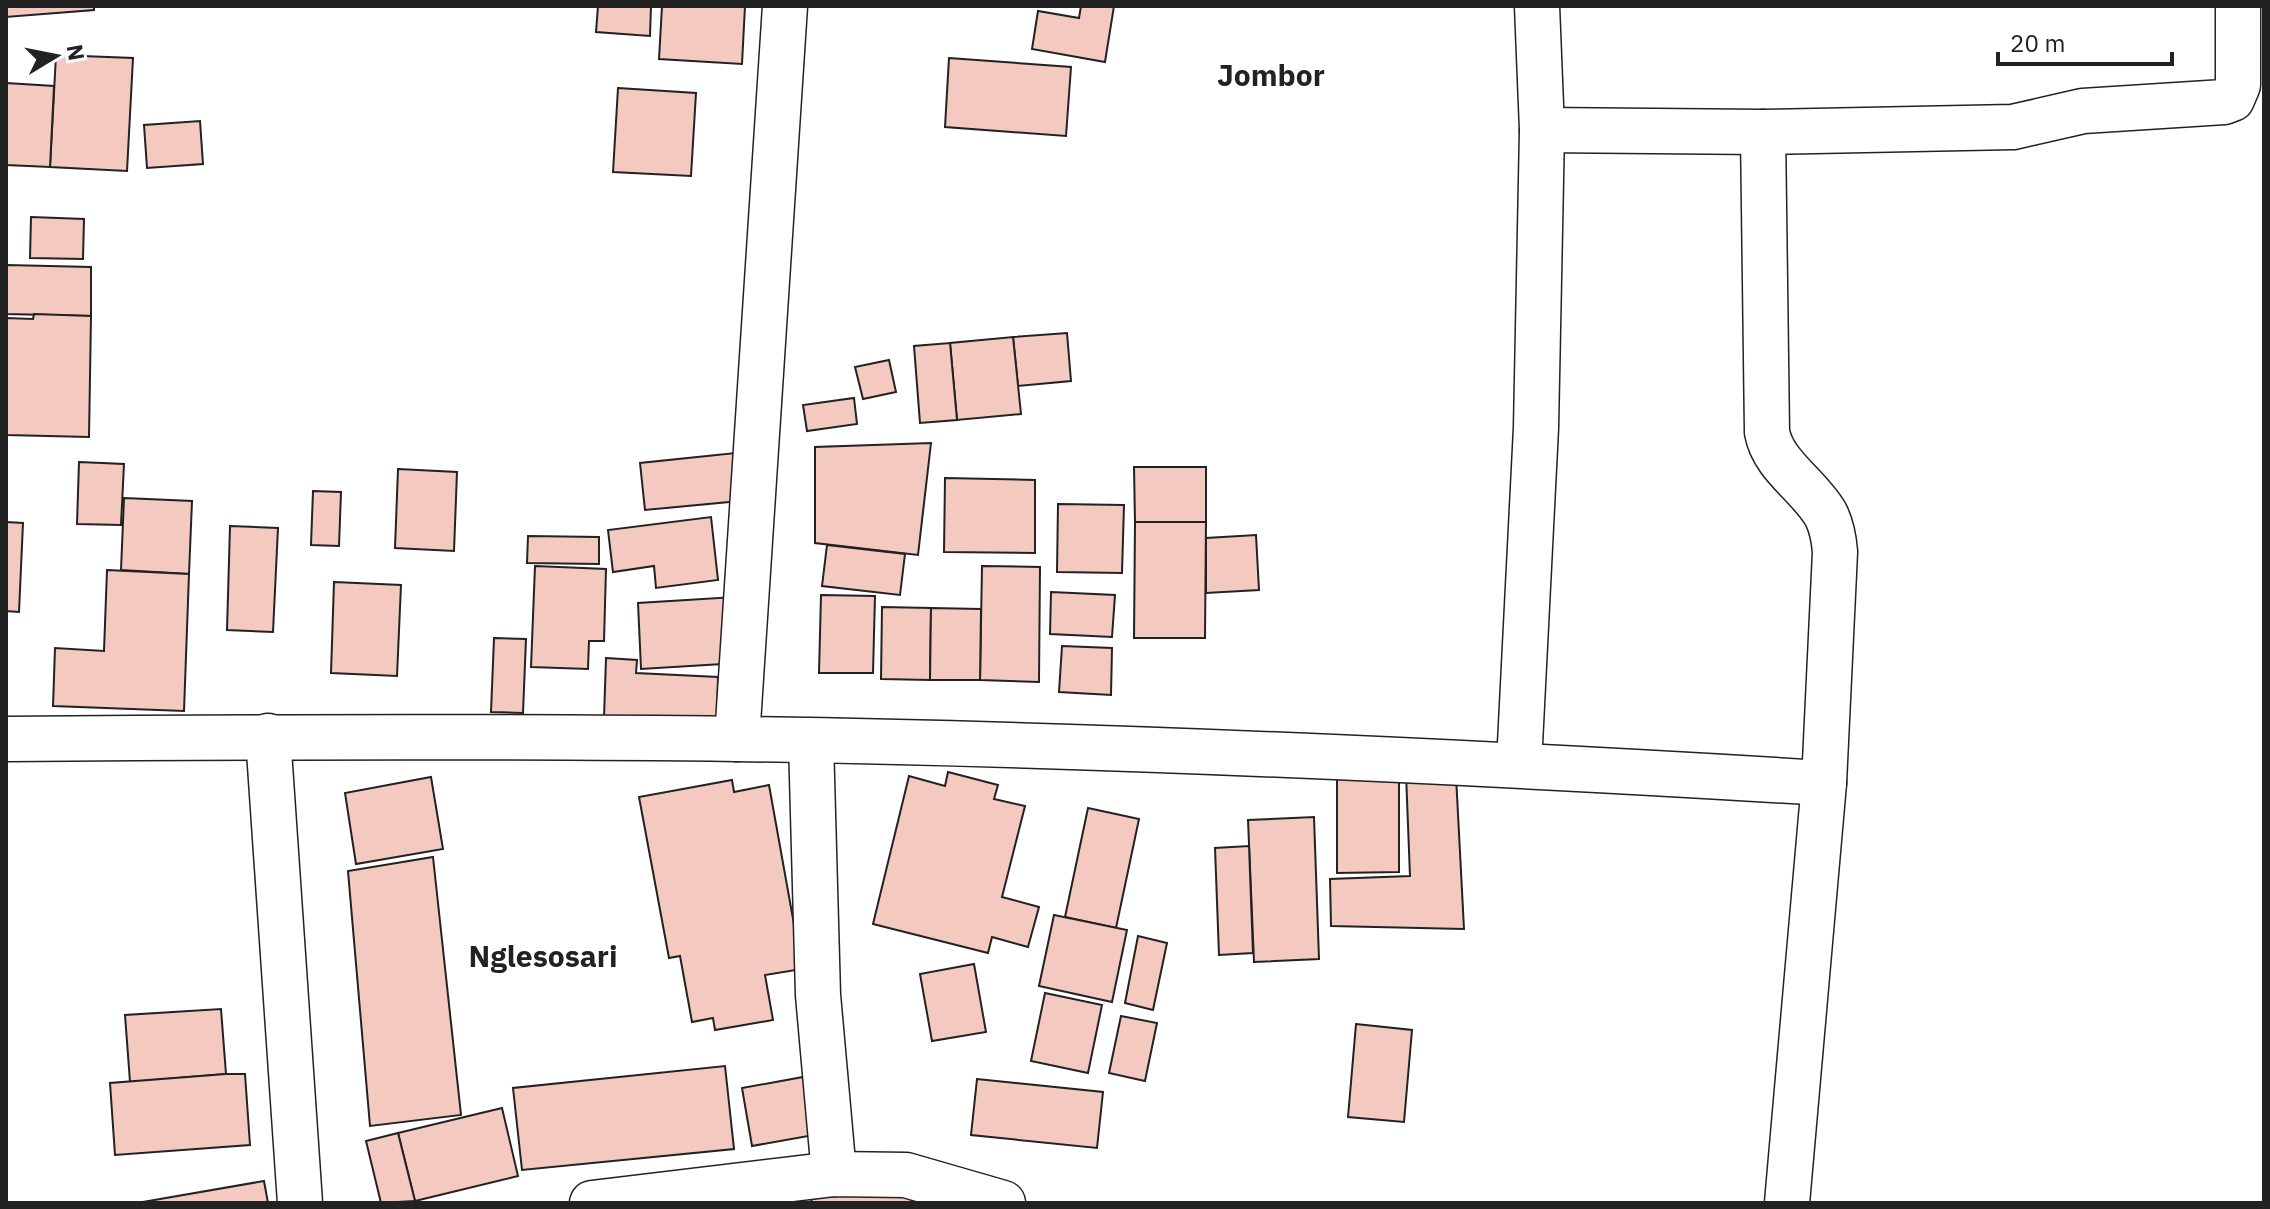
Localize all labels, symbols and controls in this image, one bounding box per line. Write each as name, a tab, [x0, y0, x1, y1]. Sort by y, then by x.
north arrow	[16, 16, 96, 96]
scale bar	[1998, 16, 2172, 66]
text: 20 m	[2010, 27, 2065, 59]
text: N	[61, 42, 92, 63]
district label: Jombor	[1217, 55, 1325, 94]
district label: Nglesosari	[468, 936, 618, 975]

